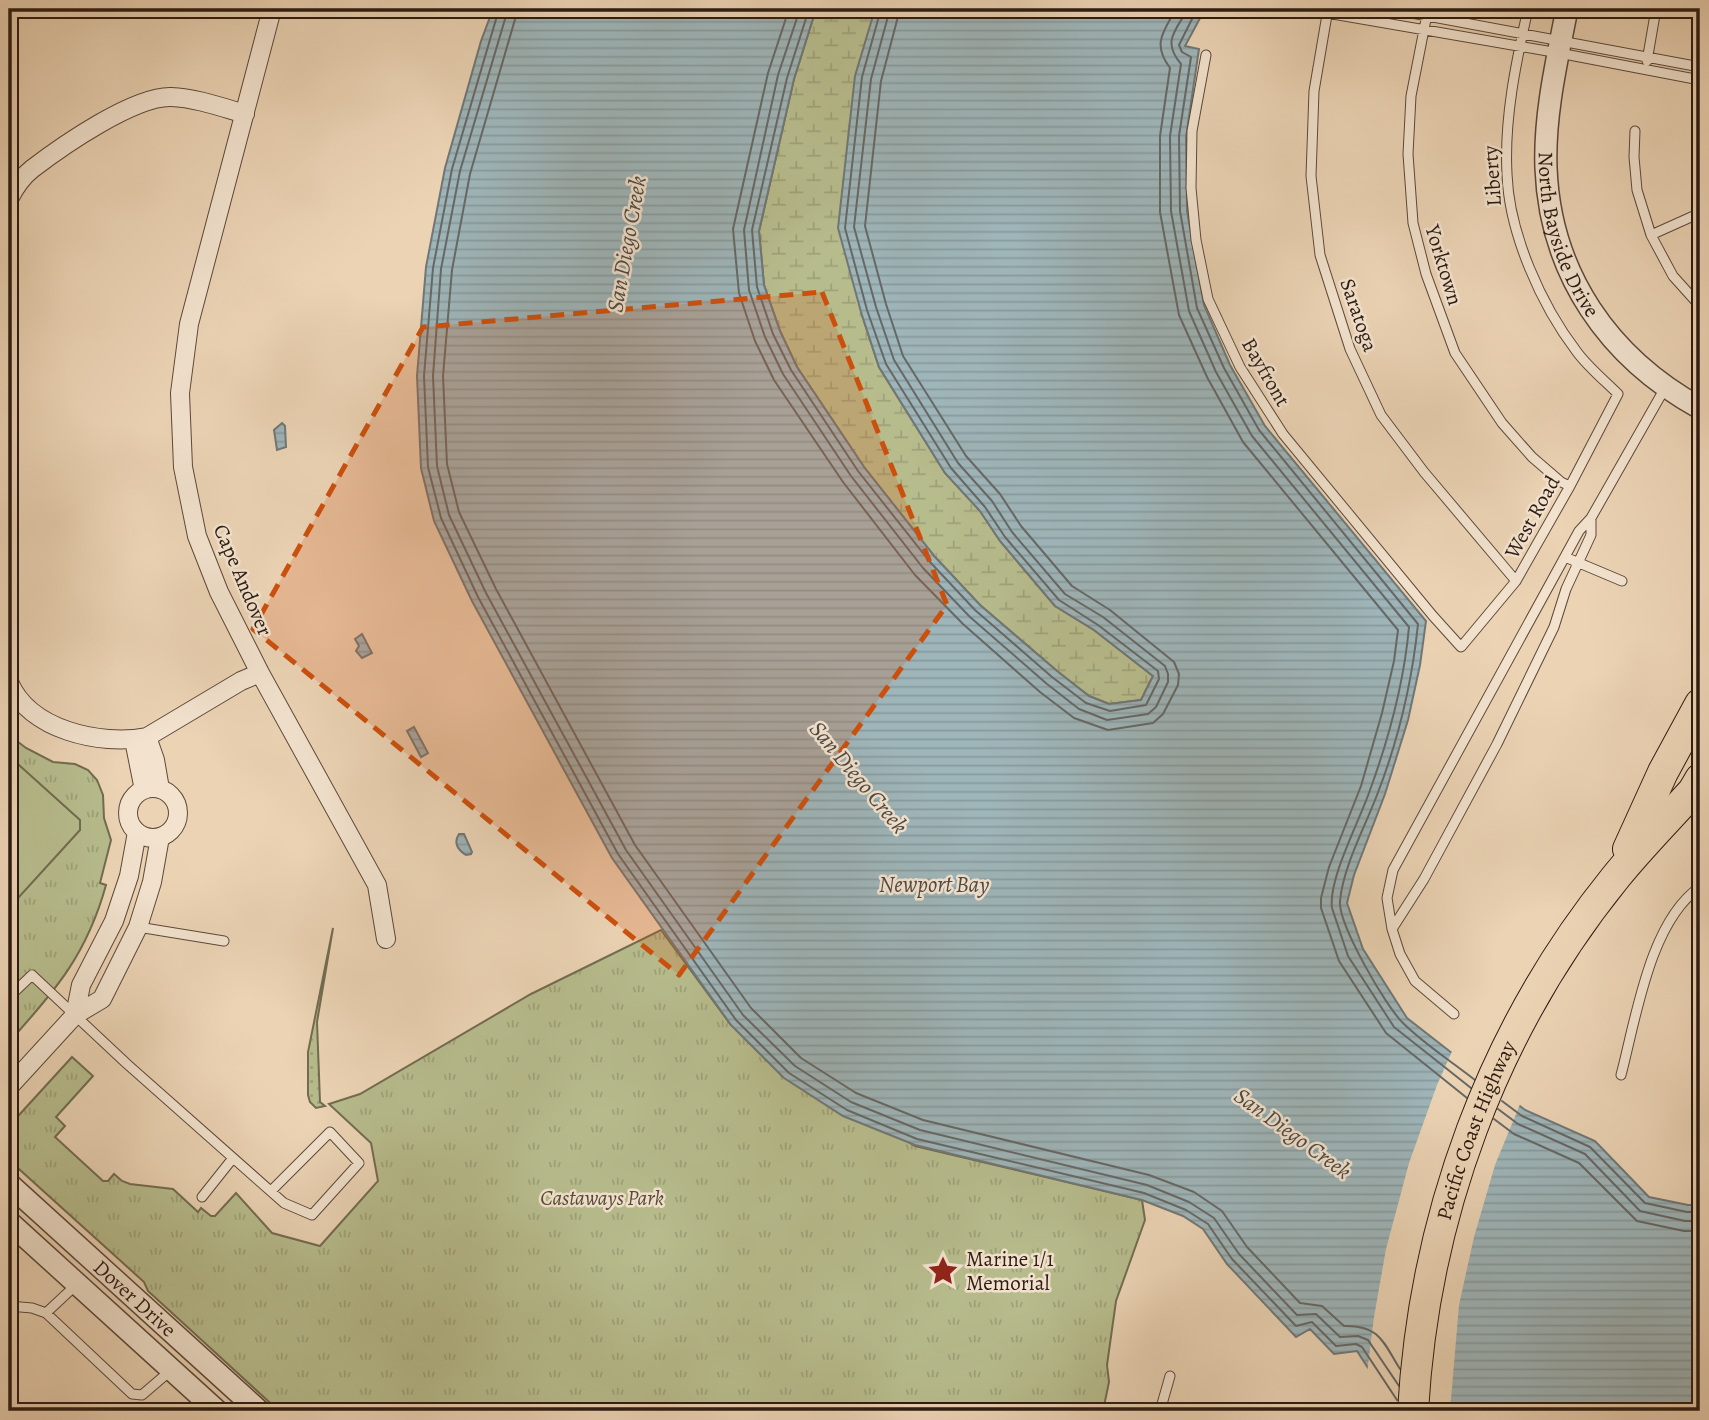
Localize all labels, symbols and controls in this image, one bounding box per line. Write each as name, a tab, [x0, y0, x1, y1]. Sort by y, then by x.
street label: Liberty	[1476, 144, 1508, 207]
street label: North Bayside Drive	[1532, 152, 1606, 323]
water label: San Diego Creek	[599, 173, 654, 315]
street label: Yorktown	[1418, 220, 1469, 309]
street label: Saratoga	[1333, 275, 1385, 355]
street label: Bayfront	[1235, 333, 1297, 412]
street label: West Road	[1497, 470, 1567, 564]
street label: Cape Andover	[207, 520, 279, 640]
water label: San Diego Creek	[802, 714, 915, 840]
water label: Newport Bay	[879, 869, 989, 900]
street label: Pacific Coast Highway	[1430, 1035, 1523, 1223]
water label: San Diego Creek	[1228, 1080, 1358, 1187]
park label: Castaways Park	[540, 1184, 664, 1212]
place label: Marine 1/1 Memorial	[966, 1245, 1054, 1297]
street label: Dover Drive	[87, 1253, 182, 1343]
place icon: Marine 1/1 Memorial	[926, 1254, 960, 1288]

